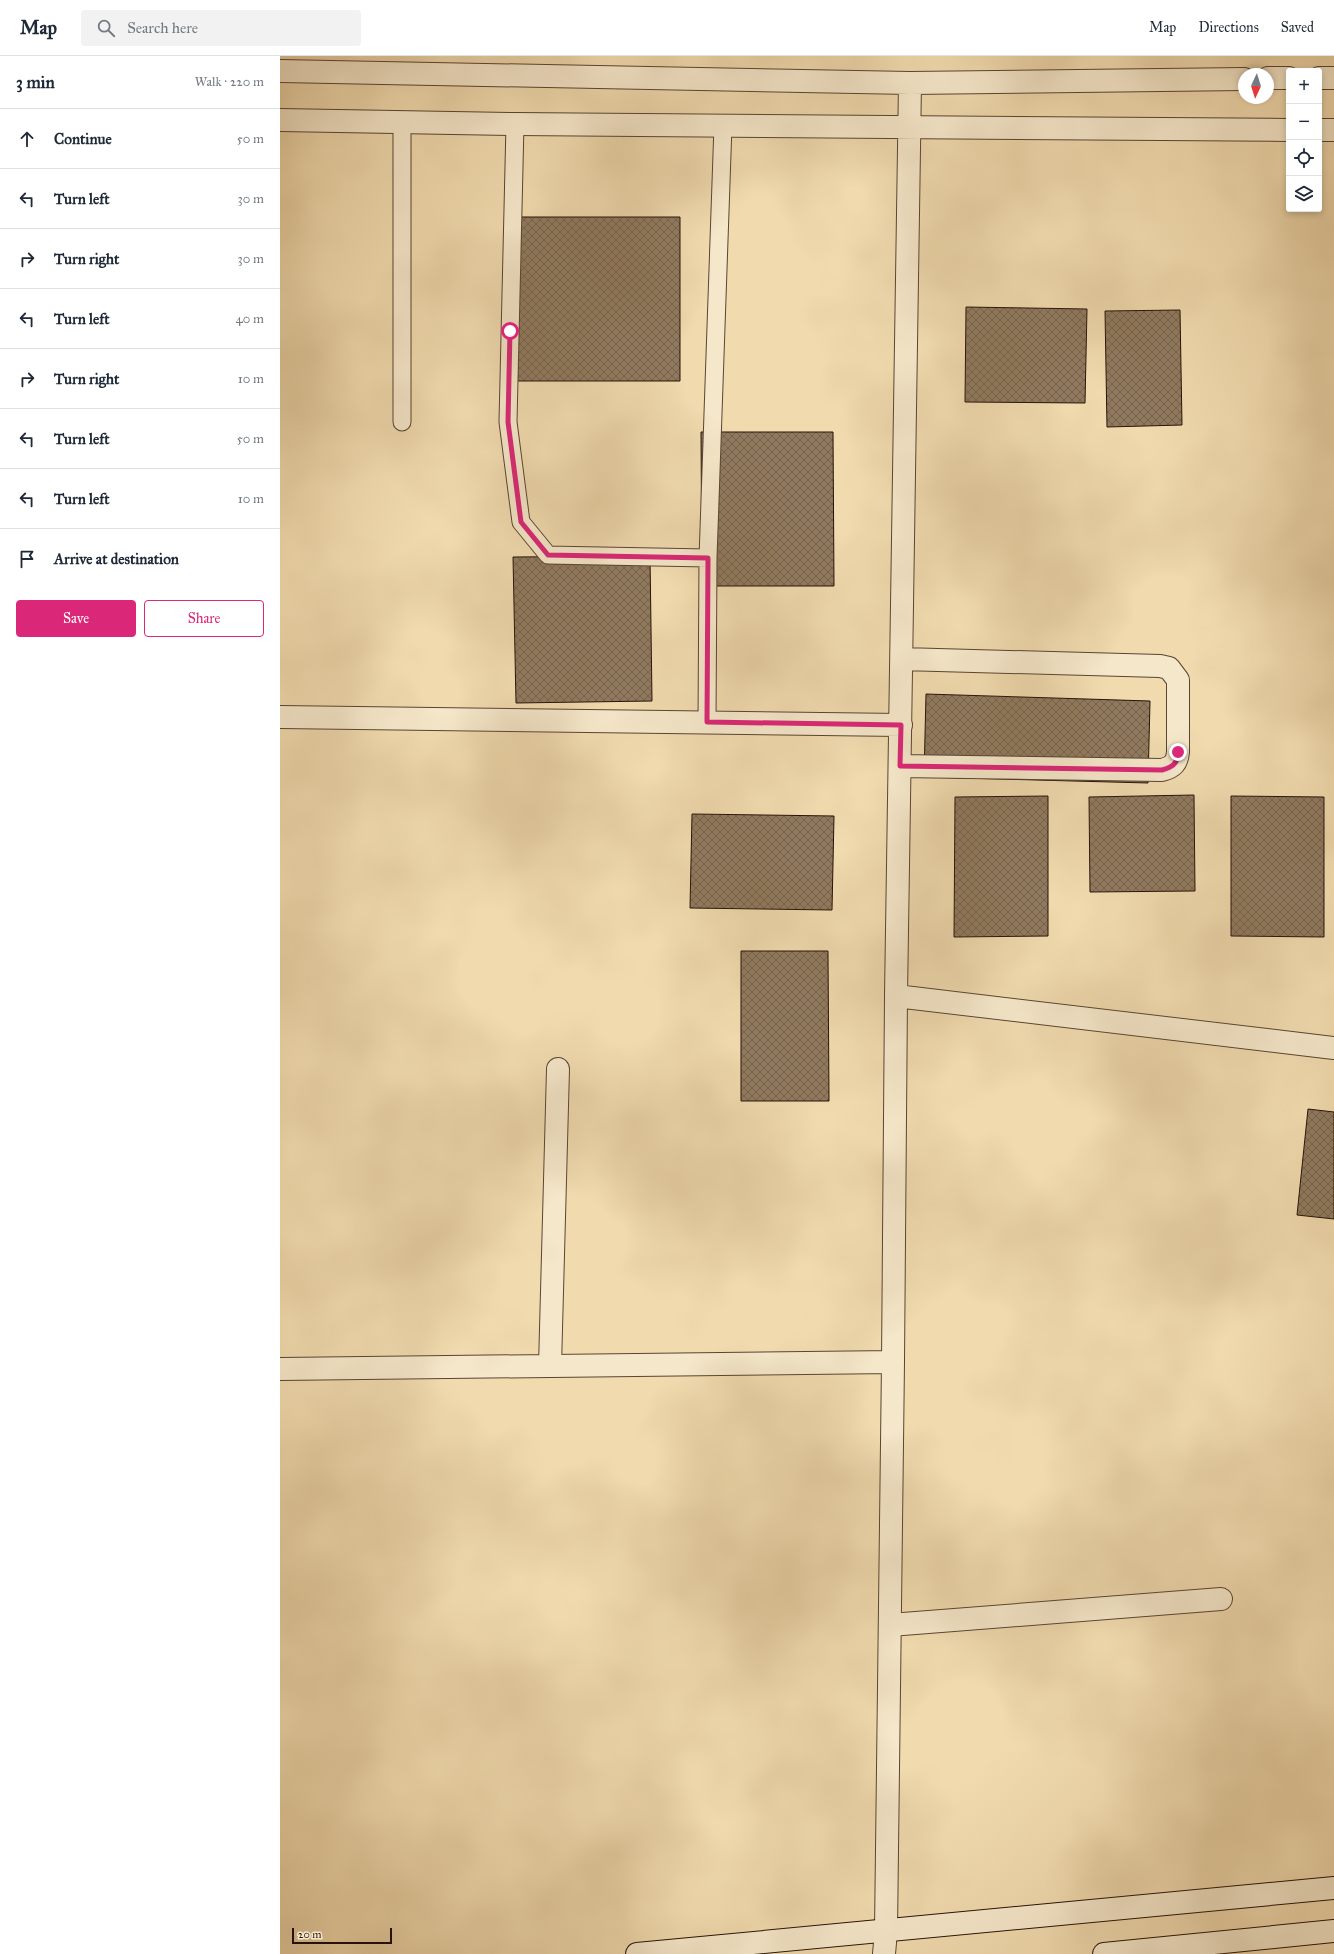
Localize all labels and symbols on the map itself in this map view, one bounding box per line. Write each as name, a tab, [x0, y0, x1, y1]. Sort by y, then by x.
north arrow	[1238, 68, 1274, 104]
route start	[501, 322, 519, 340]
route end	[1169, 743, 1187, 761]
scale bar	[292, 1926, 392, 1945]

